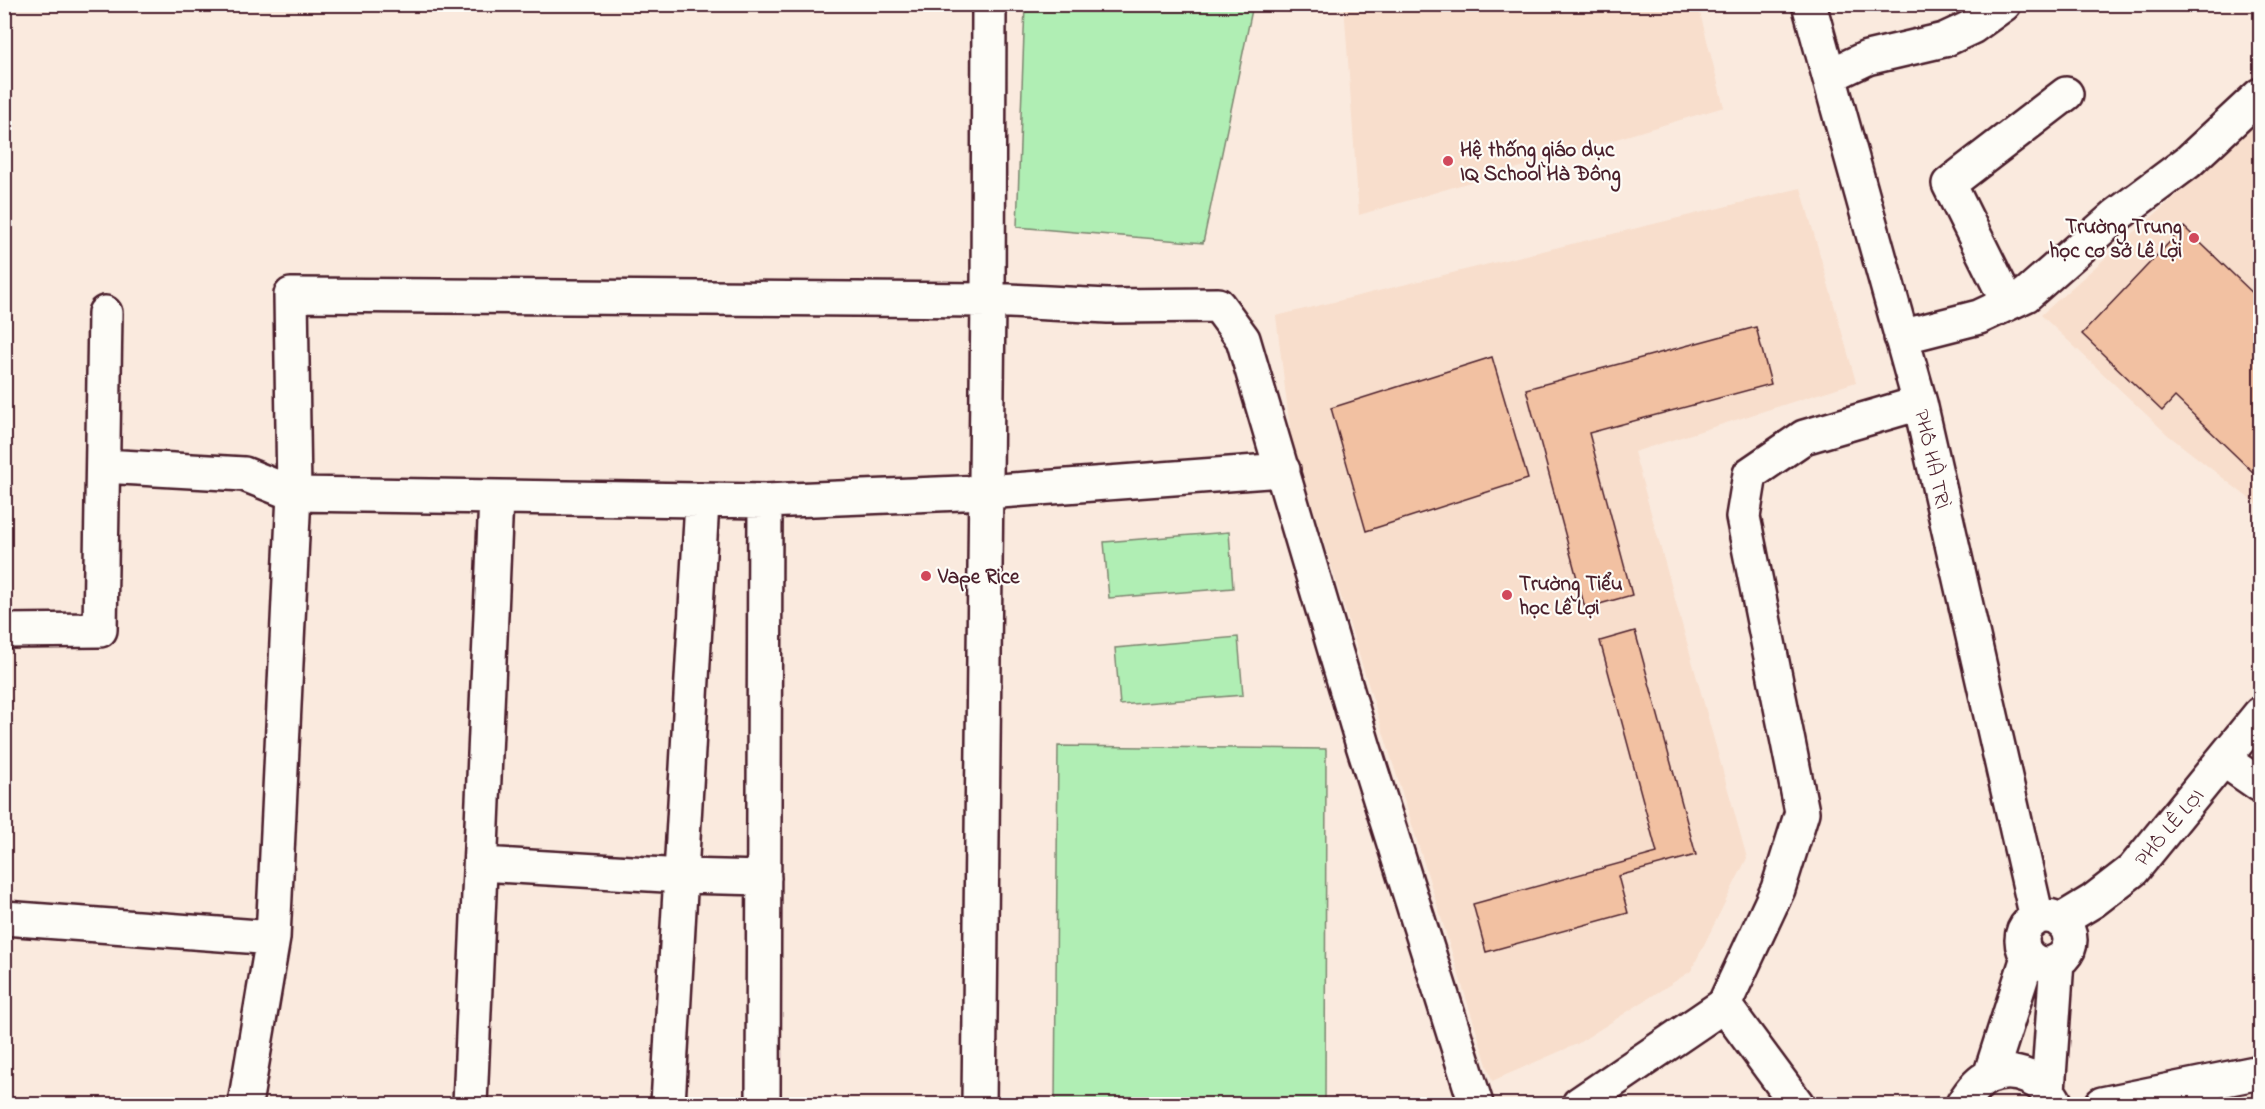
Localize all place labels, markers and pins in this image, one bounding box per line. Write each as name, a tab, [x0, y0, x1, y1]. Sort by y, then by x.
place label: Hệ thống giáo dục IQ School Hà Đông	[1460, 136, 1621, 192]
marker: Hệ thống giáo dục IQ School Hà Đông	[1441, 154, 1455, 168]
place label: Trường Trung học cơ sở Lê Lợi	[2049, 213, 2182, 267]
marker: Trường Trung học cơ sở Lê Lợi	[2187, 231, 2201, 245]
place label: Vape Rice	[937, 563, 1020, 593]
marker: Vape Rice	[919, 569, 933, 583]
place label: Trường Tiểu học Lê Lợi	[1519, 570, 1623, 624]
marker: Trường Tiểu học Lê Lợi	[1500, 588, 1514, 602]

